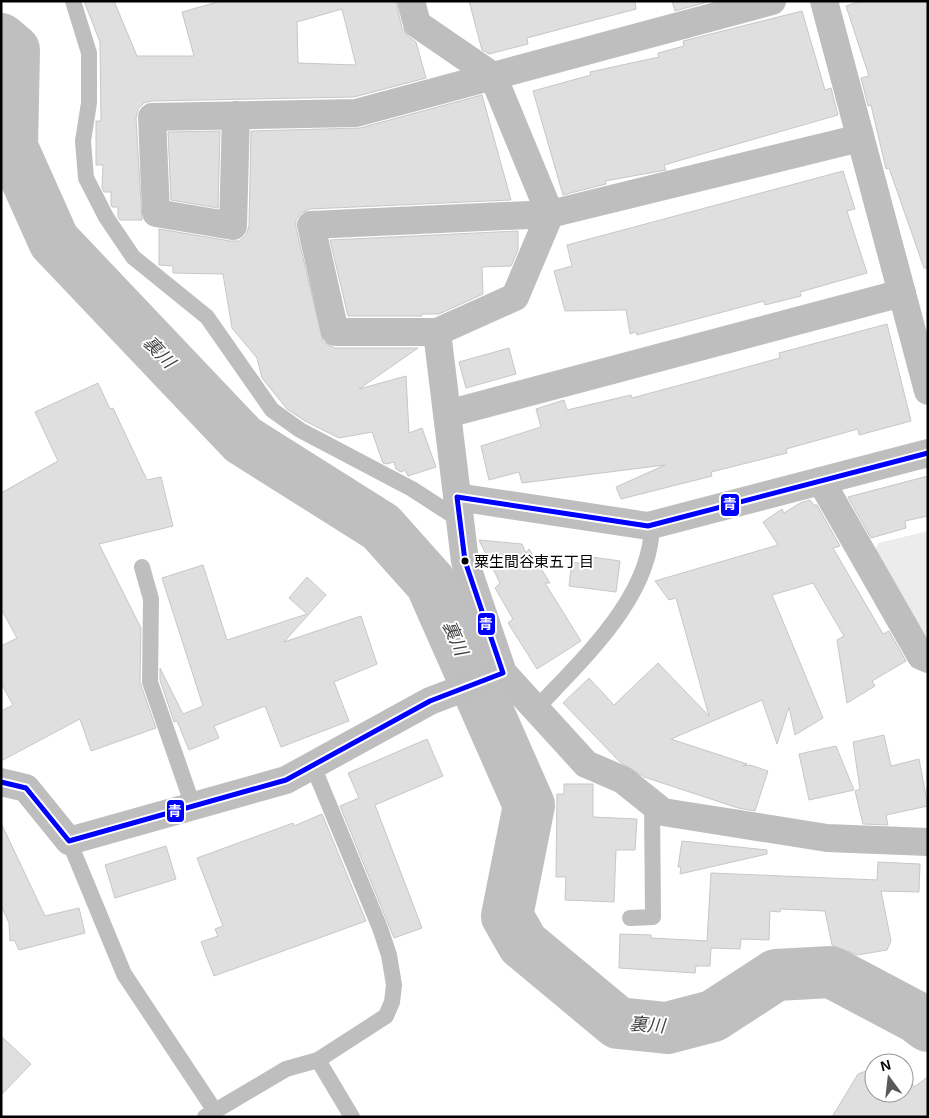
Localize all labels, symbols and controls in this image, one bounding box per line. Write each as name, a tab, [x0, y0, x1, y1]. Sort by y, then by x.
water label: 裏川	[139, 332, 180, 373]
line badge: 青	[720, 493, 740, 517]
text: 青	[723, 496, 737, 512]
place label: 粟生間谷東五丁目	[474, 553, 594, 570]
marker: 粟生間谷東五丁目	[460, 556, 470, 566]
line badge: 青	[477, 612, 496, 636]
text: 青	[479, 616, 493, 632]
water label: 裏川	[439, 617, 472, 660]
line badge: 青	[166, 799, 185, 823]
text: 青	[168, 803, 182, 819]
water label: 裏川	[628, 1014, 668, 1036]
north arrow	[864, 1053, 914, 1103]
text: N	[879, 1056, 893, 1074]

